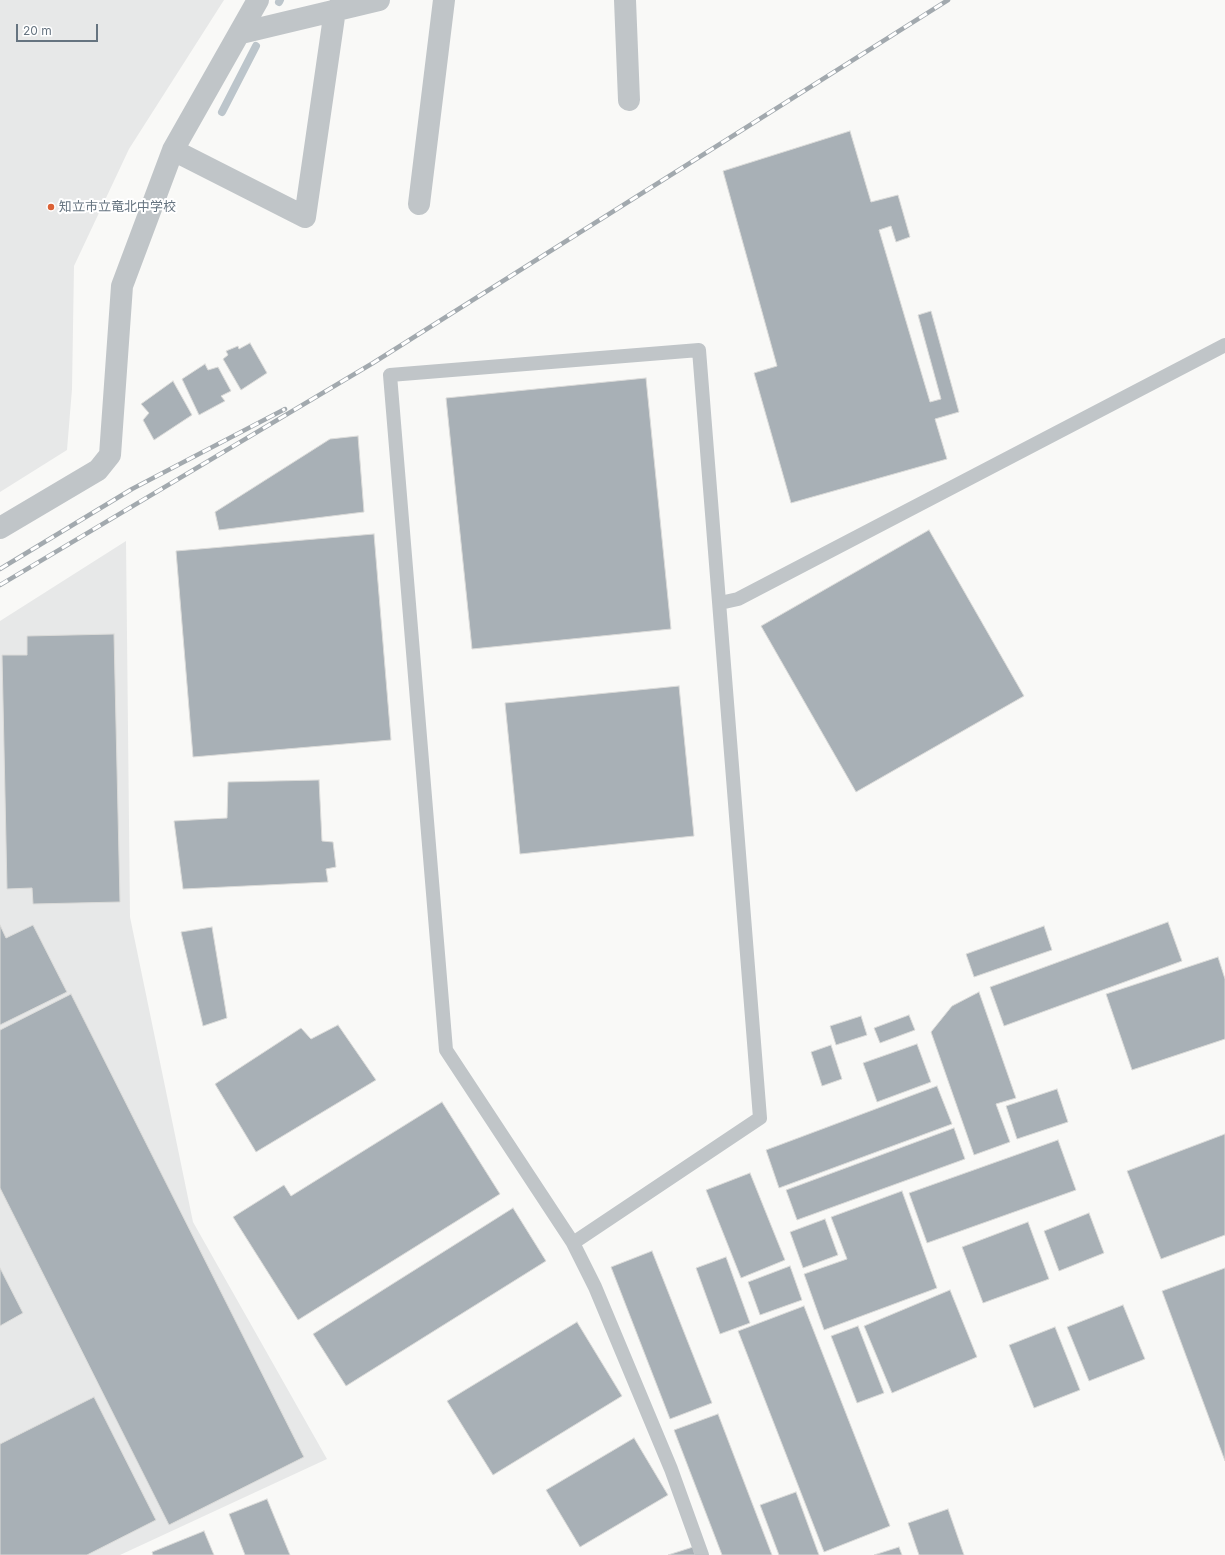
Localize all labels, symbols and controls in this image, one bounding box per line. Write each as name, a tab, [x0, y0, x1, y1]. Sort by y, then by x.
scale bar	[18, 16, 100, 42]
text: 20 m	[23, 23, 52, 38]
place label: 知立市立竜北中学校	[59, 199, 176, 215]
marker: 知立市立竜北中学校	[46, 202, 56, 212]

